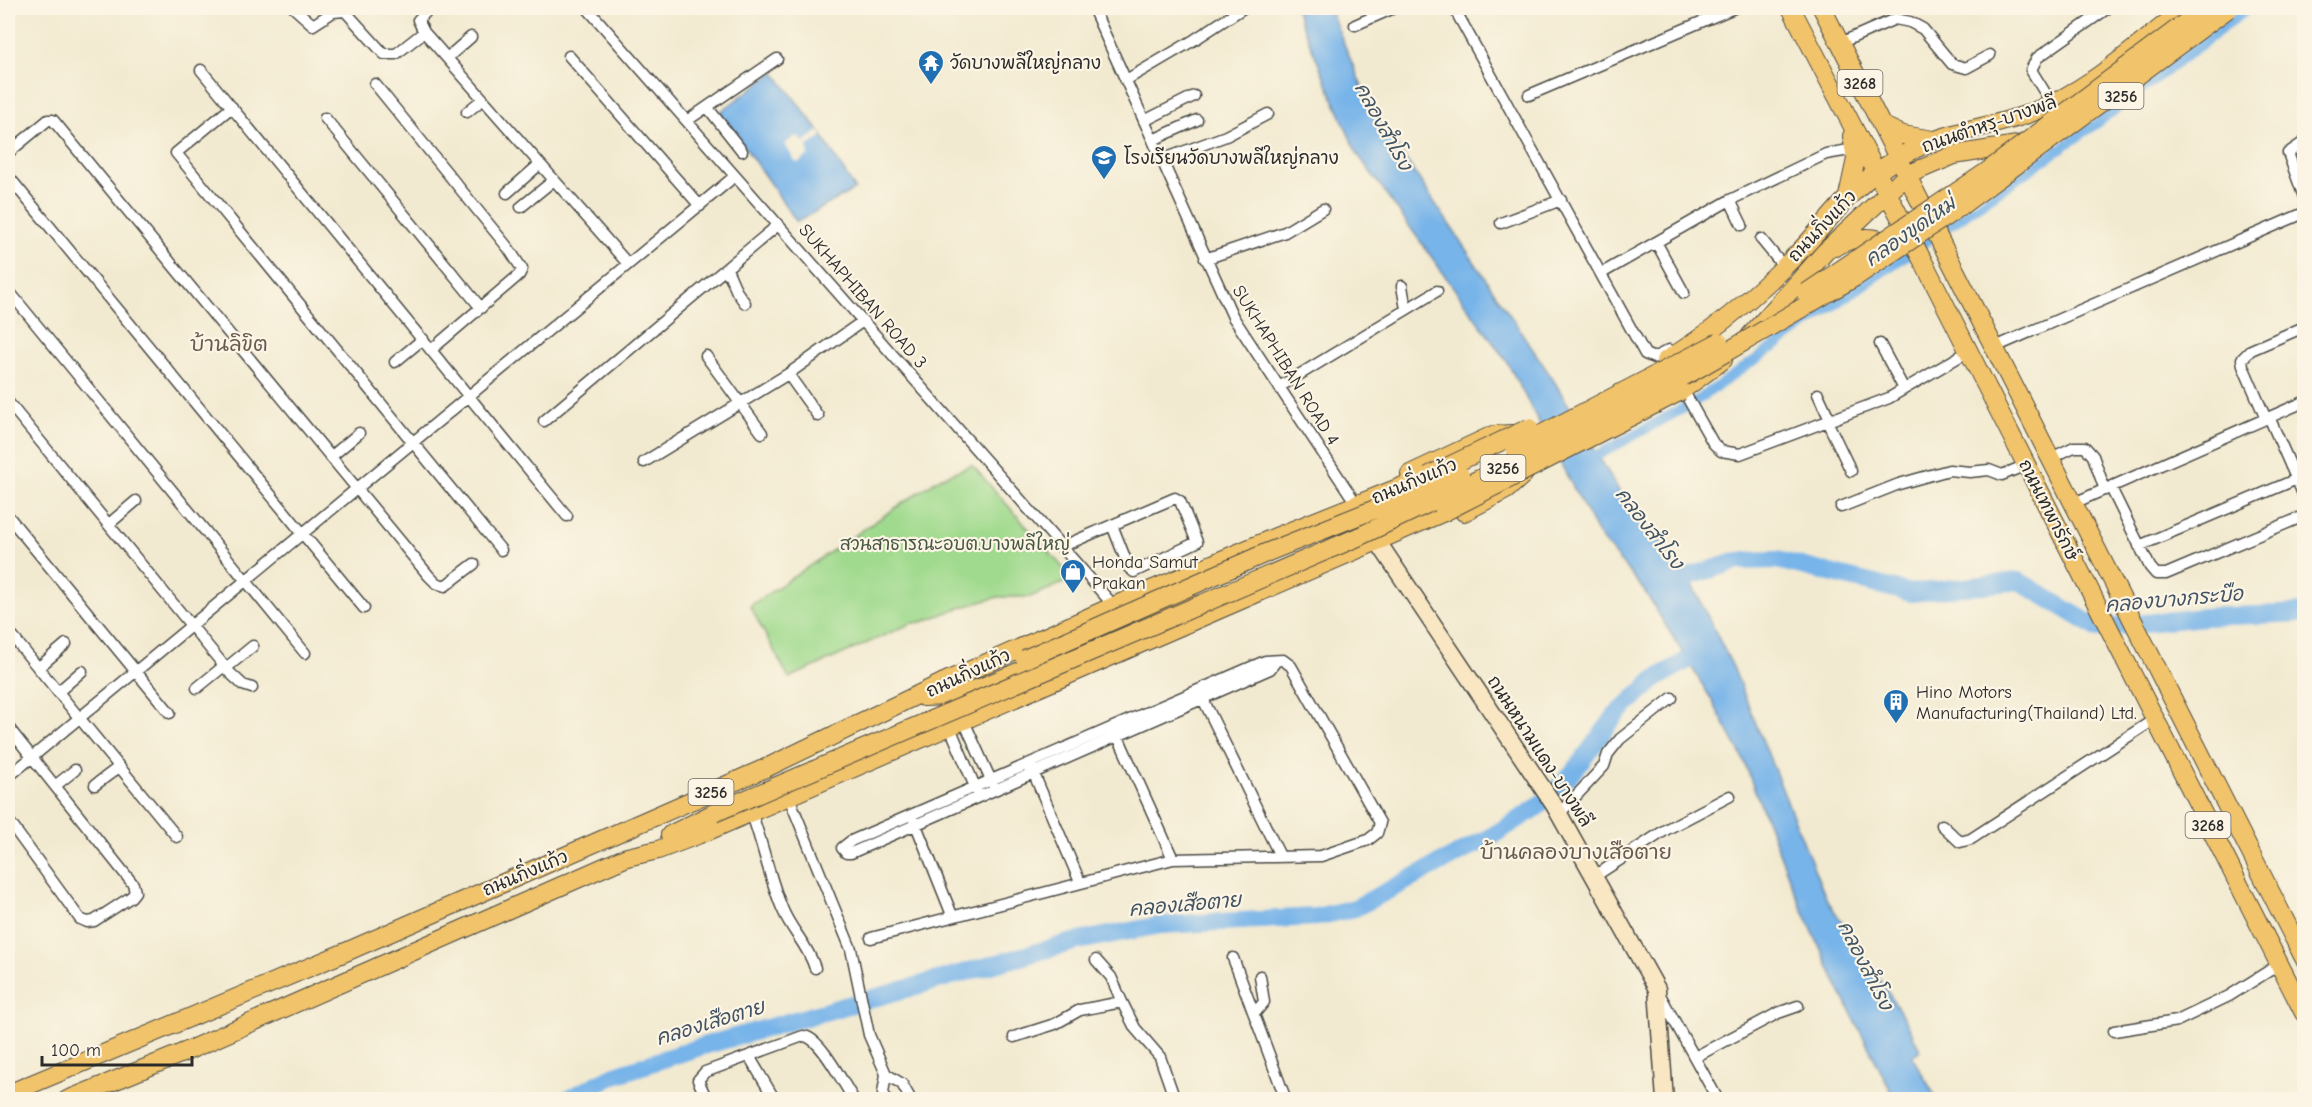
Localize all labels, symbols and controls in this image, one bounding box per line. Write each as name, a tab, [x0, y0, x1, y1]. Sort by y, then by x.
temple icon: วัดบางพลีใหญ่กลาง	[916, 48, 946, 86]
place label: วัดบางพลีใหญ่กลาง	[950, 50, 1101, 74]
road number: 3268	[1838, 70, 1882, 96]
water label: คลองสำโรง	[1350, 77, 1420, 176]
road number: 3256	[2098, 83, 2144, 109]
street label: ถนนตำหรุ-บางพลี	[1918, 90, 2060, 160]
school or university icon: โรงเรียนวัดบางพลีใหญ่กลาง	[1089, 143, 1119, 181]
place label: โรงเรียนวัดบางพลีใหญ่กลาง	[1124, 145, 1339, 169]
street label: ถนนกิ่งแก้ว	[1779, 181, 1861, 267]
water label: คลองขุดใหม่	[1859, 188, 1965, 274]
street label: SUKHAPHIBAN ROAD 3	[794, 220, 931, 373]
street label: SUKHAPHIBAN ROAD 4	[1228, 282, 1343, 449]
district label: บ้านลิขิต	[190, 331, 268, 356]
street label: ถนนกิ่งแก้ว	[1366, 447, 1460, 509]
road number: 3256	[1480, 455, 1526, 481]
street label: ถนนเทพารักษ์	[2014, 455, 2086, 565]
water label: คลองสำโรง	[1611, 482, 1691, 575]
park label: สวนสาธารณะอบต.บางพลีใหญ่	[840, 531, 1070, 555]
place label: Honda Samut Prakan	[1092, 552, 1199, 594]
shop icon: Honda Samut Prakan	[1058, 557, 1088, 595]
water label: คลองบางกระบือ	[2104, 581, 2245, 617]
street label: ถนนกิ่งแก้ว	[920, 638, 1014, 702]
street label: ถนนหนามแดง-บางพลี	[1483, 671, 1598, 831]
place label: Hino Motors Manufacturing(Thailand) Ltd.	[1916, 682, 2137, 724]
building icon: Hino Motors Manufacturing(Thailand) Ltd.	[1881, 687, 1911, 725]
road number: 3256	[688, 779, 734, 805]
road number: 3268	[2186, 812, 2230, 838]
street label: ถนนกิ่งแก้ว	[477, 839, 571, 901]
district label: บ้านคลองบางเสือตาย	[1480, 839, 1672, 864]
water label: คลองเสือตาย	[1128, 887, 1244, 921]
water label: คลองสำโรง	[1833, 916, 1900, 1015]
water label: คลองเสือตาย	[653, 993, 769, 1050]
scale bar	[42, 1029, 192, 1067]
text: 100 m	[51, 1040, 101, 1061]

